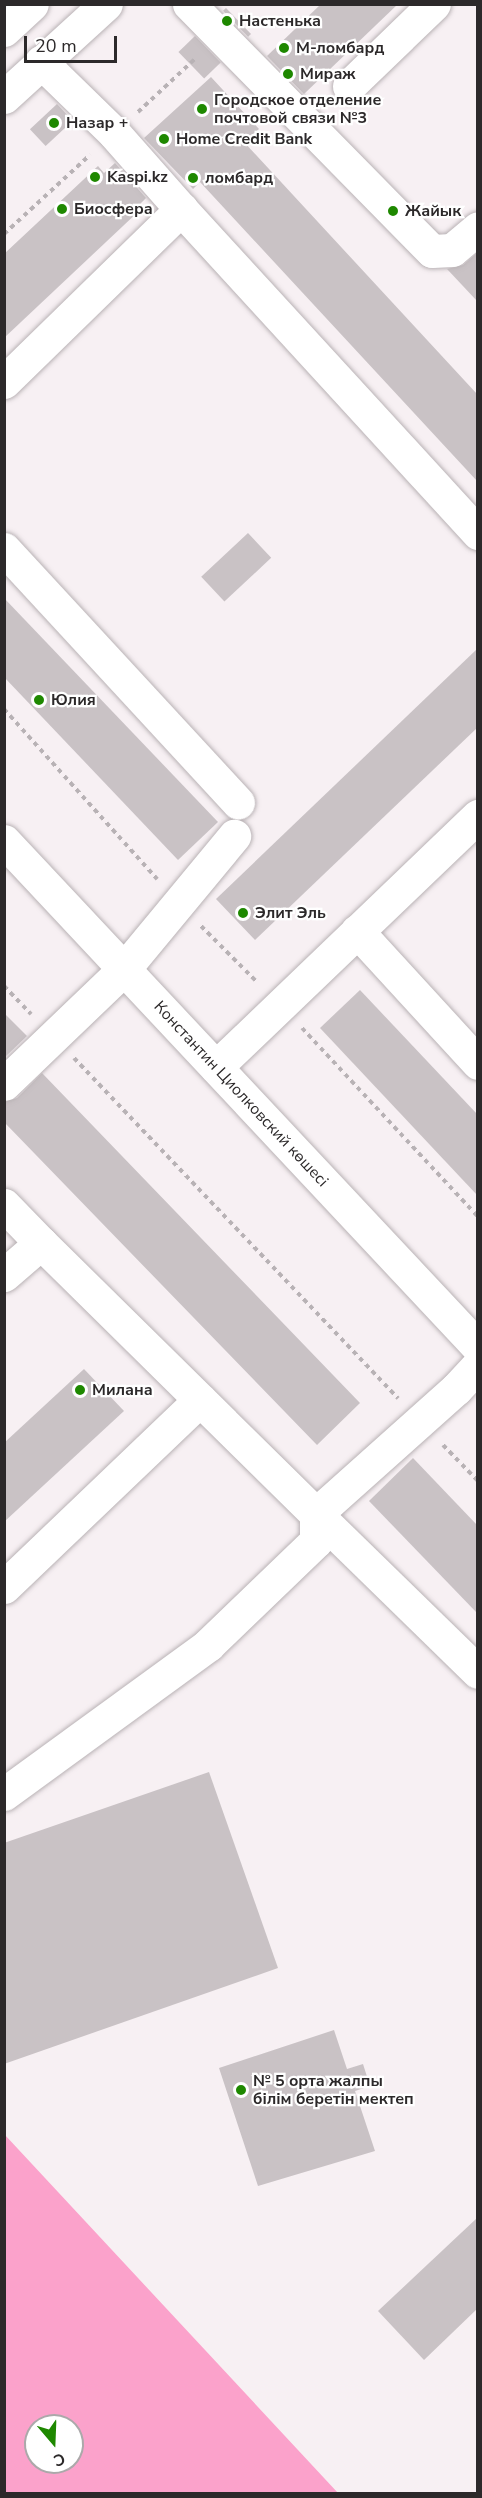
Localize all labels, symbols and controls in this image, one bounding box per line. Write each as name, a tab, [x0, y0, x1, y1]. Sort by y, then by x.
place label: Настенька	[239, 11, 321, 31]
marker: Настенька	[220, 14, 234, 28]
scale bar	[27, 24, 120, 62]
text: 20 m	[35, 34, 77, 58]
place label: М-ломбард	[296, 38, 384, 58]
marker: М-ломбард	[277, 41, 291, 55]
place label: Мираж	[300, 64, 356, 84]
marker: Мираж	[281, 67, 295, 81]
place label: Городское отделение почтовой связи №3	[214, 90, 381, 128]
marker: Городское отделение почтовой связи №3	[195, 102, 209, 116]
place label: Назар +	[66, 113, 128, 133]
marker: Назар +	[47, 116, 61, 130]
place label: Home Credit Bank	[176, 129, 312, 149]
marker: Home Credit Bank	[157, 132, 171, 146]
place label: Kaspi.kz	[107, 167, 168, 187]
place label: ломбард	[205, 168, 273, 188]
marker: Kaspi.kz	[88, 170, 102, 184]
marker: ломбард	[186, 171, 200, 185]
place label: Биосфера	[74, 199, 153, 219]
place label: Жайык	[405, 201, 461, 221]
marker: Биосфера	[55, 202, 69, 216]
marker: Жайык	[386, 204, 400, 218]
place label: Юлия	[51, 690, 96, 710]
marker: Юлия	[32, 693, 46, 707]
place label: Элит Эль	[255, 903, 326, 923]
marker: Элит Эль	[236, 906, 250, 920]
street label: Константин Циолковский көшесі	[150, 997, 332, 1191]
place label: Милана	[92, 1380, 153, 1400]
marker: Милана	[73, 1383, 87, 1397]
place label: № 5 орта жалпы білім беретін мектеп	[253, 2071, 414, 2109]
marker: № 5 орта жалпы білім беретін мектеп	[234, 2083, 248, 2097]
north arrow	[24, 2414, 84, 2474]
text: С	[50, 2447, 68, 2471]

